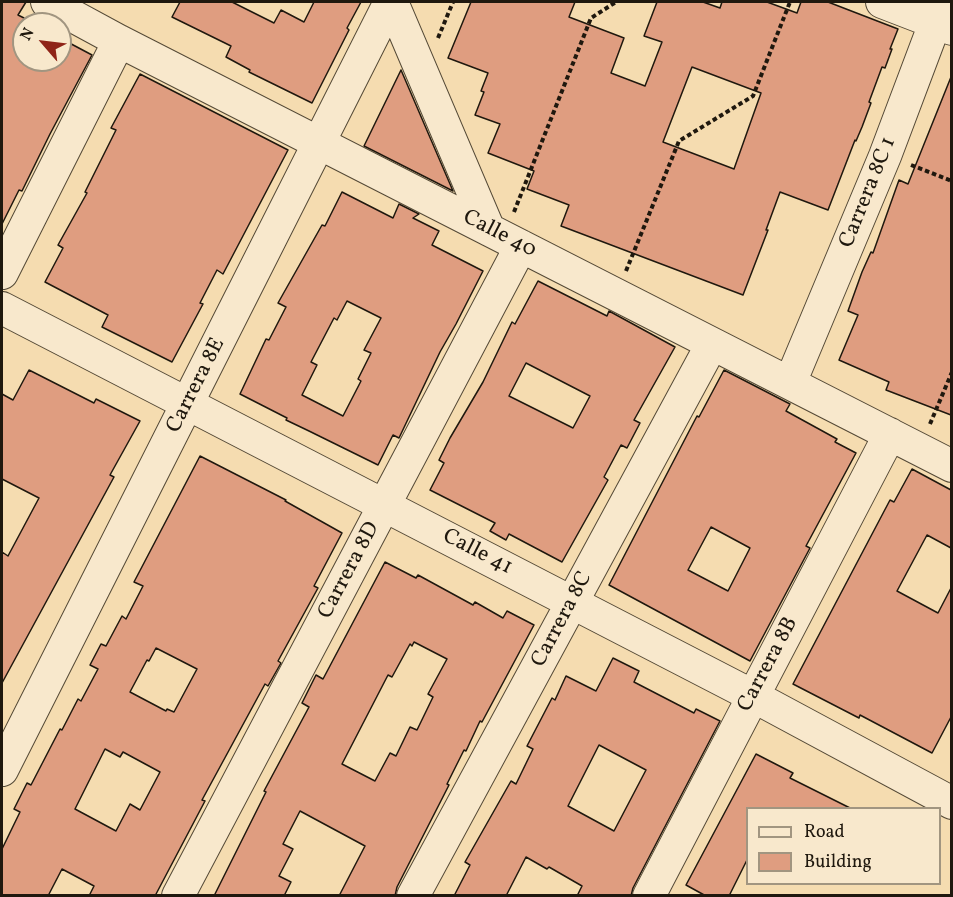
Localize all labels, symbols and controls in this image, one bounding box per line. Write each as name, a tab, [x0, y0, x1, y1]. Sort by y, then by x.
north arrow	[12, 12, 72, 72]
text: N	[15, 24, 40, 45]
street label: Carrera 8C 1	[835, 134, 903, 252]
street label: Calle 40	[458, 205, 540, 265]
street label: Carrera 8E	[162, 334, 232, 438]
street label: Carrera 8D	[313, 518, 387, 624]
street label: Calle 41	[438, 524, 516, 582]
street label: Carrera 8C	[527, 568, 599, 672]
street label: Carrera 8B	[733, 613, 805, 717]
legend	[746, 807, 941, 885]
text: Road	[804, 820, 845, 845]
text: Building	[804, 850, 872, 875]

